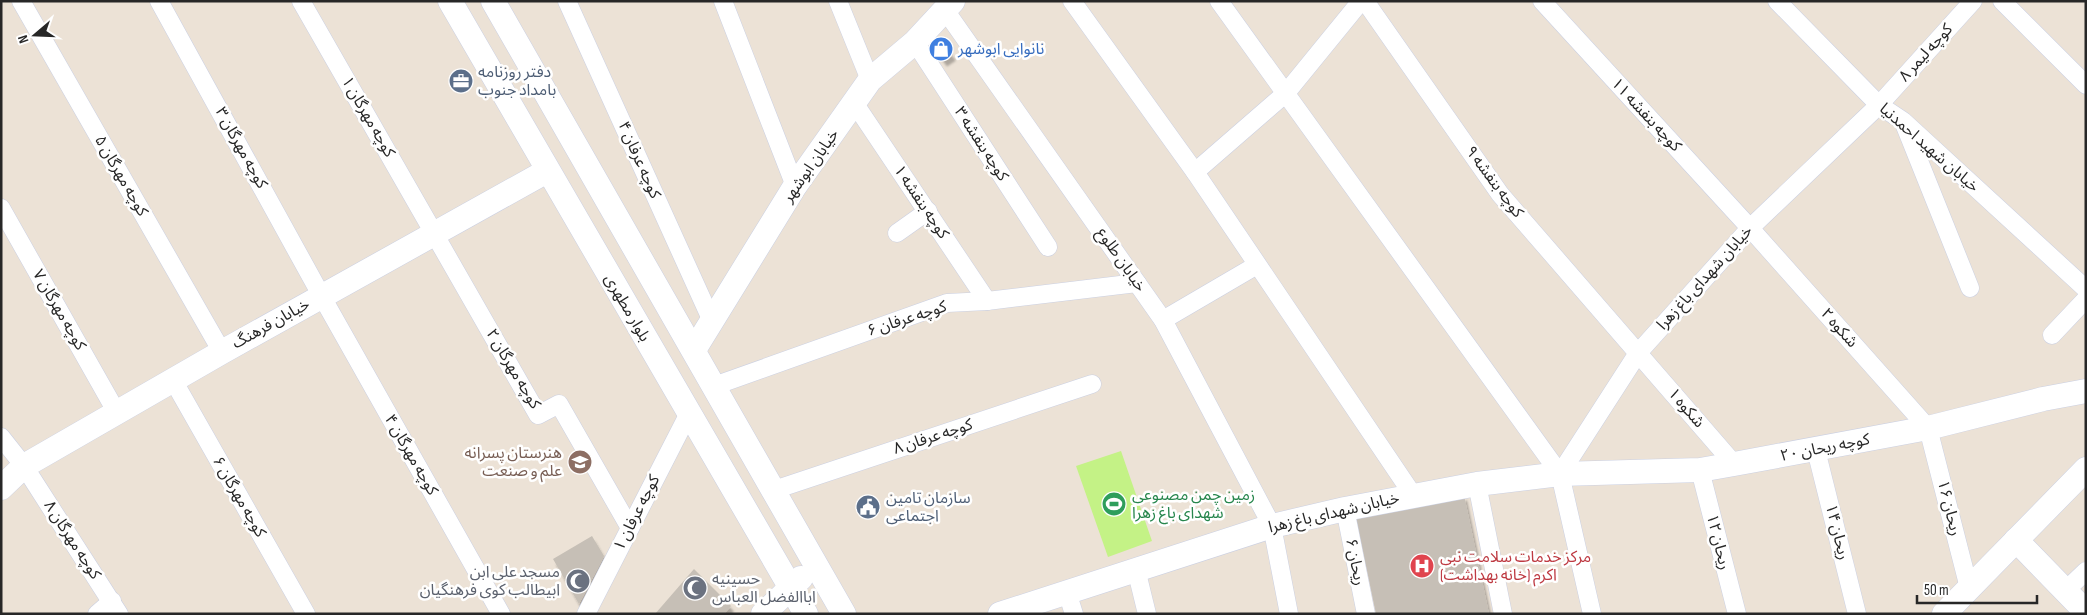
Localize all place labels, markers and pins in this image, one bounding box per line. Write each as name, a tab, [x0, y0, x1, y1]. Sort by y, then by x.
shop icon: نانوایی ابوشهر	[928, 36, 954, 62]
place label: نانوایی ابوشهر	[957, 40, 1044, 59]
place label: دفتر روزنامه بامداد جنوب	[478, 63, 556, 100]
office icon: دفتر روزنامه بامداد جنوب	[448, 68, 474, 94]
place label: هنرستان پسرانه علم و صنعت	[465, 444, 562, 483]
school or university icon: هنرستان پسرانه علم و صنعت	[567, 449, 593, 475]
place label: زمین چمن مصنوعی شهدای باغ زهرا	[1132, 486, 1255, 525]
place label: سازمان تامین اجتماعی	[886, 489, 970, 526]
sports icon: زمین چمن مصنوعی شهدای باغ زهرا	[1101, 491, 1127, 517]
public building icon: سازمان تامین اجتماعی	[855, 494, 881, 520]
place label: مرکز خدمات سلامت نبی اکرم (خانه بهداشت)	[1440, 548, 1591, 587]
hospital icon: مرکز خدمات سلامت نبی اکرم (خانه بهداشت)	[1409, 553, 1435, 579]
place label: مسجد علی ابن ابیطالب کوی فرهنگیان	[420, 563, 560, 600]
mosque icon: مسجد علی ابن ابیطالب کوی فرهنگیان	[565, 568, 591, 594]
place label: حسینیه اباالفضل العباس	[712, 570, 816, 607]
mosque icon: حسینیه اباالفضل العباس	[682, 575, 708, 601]

